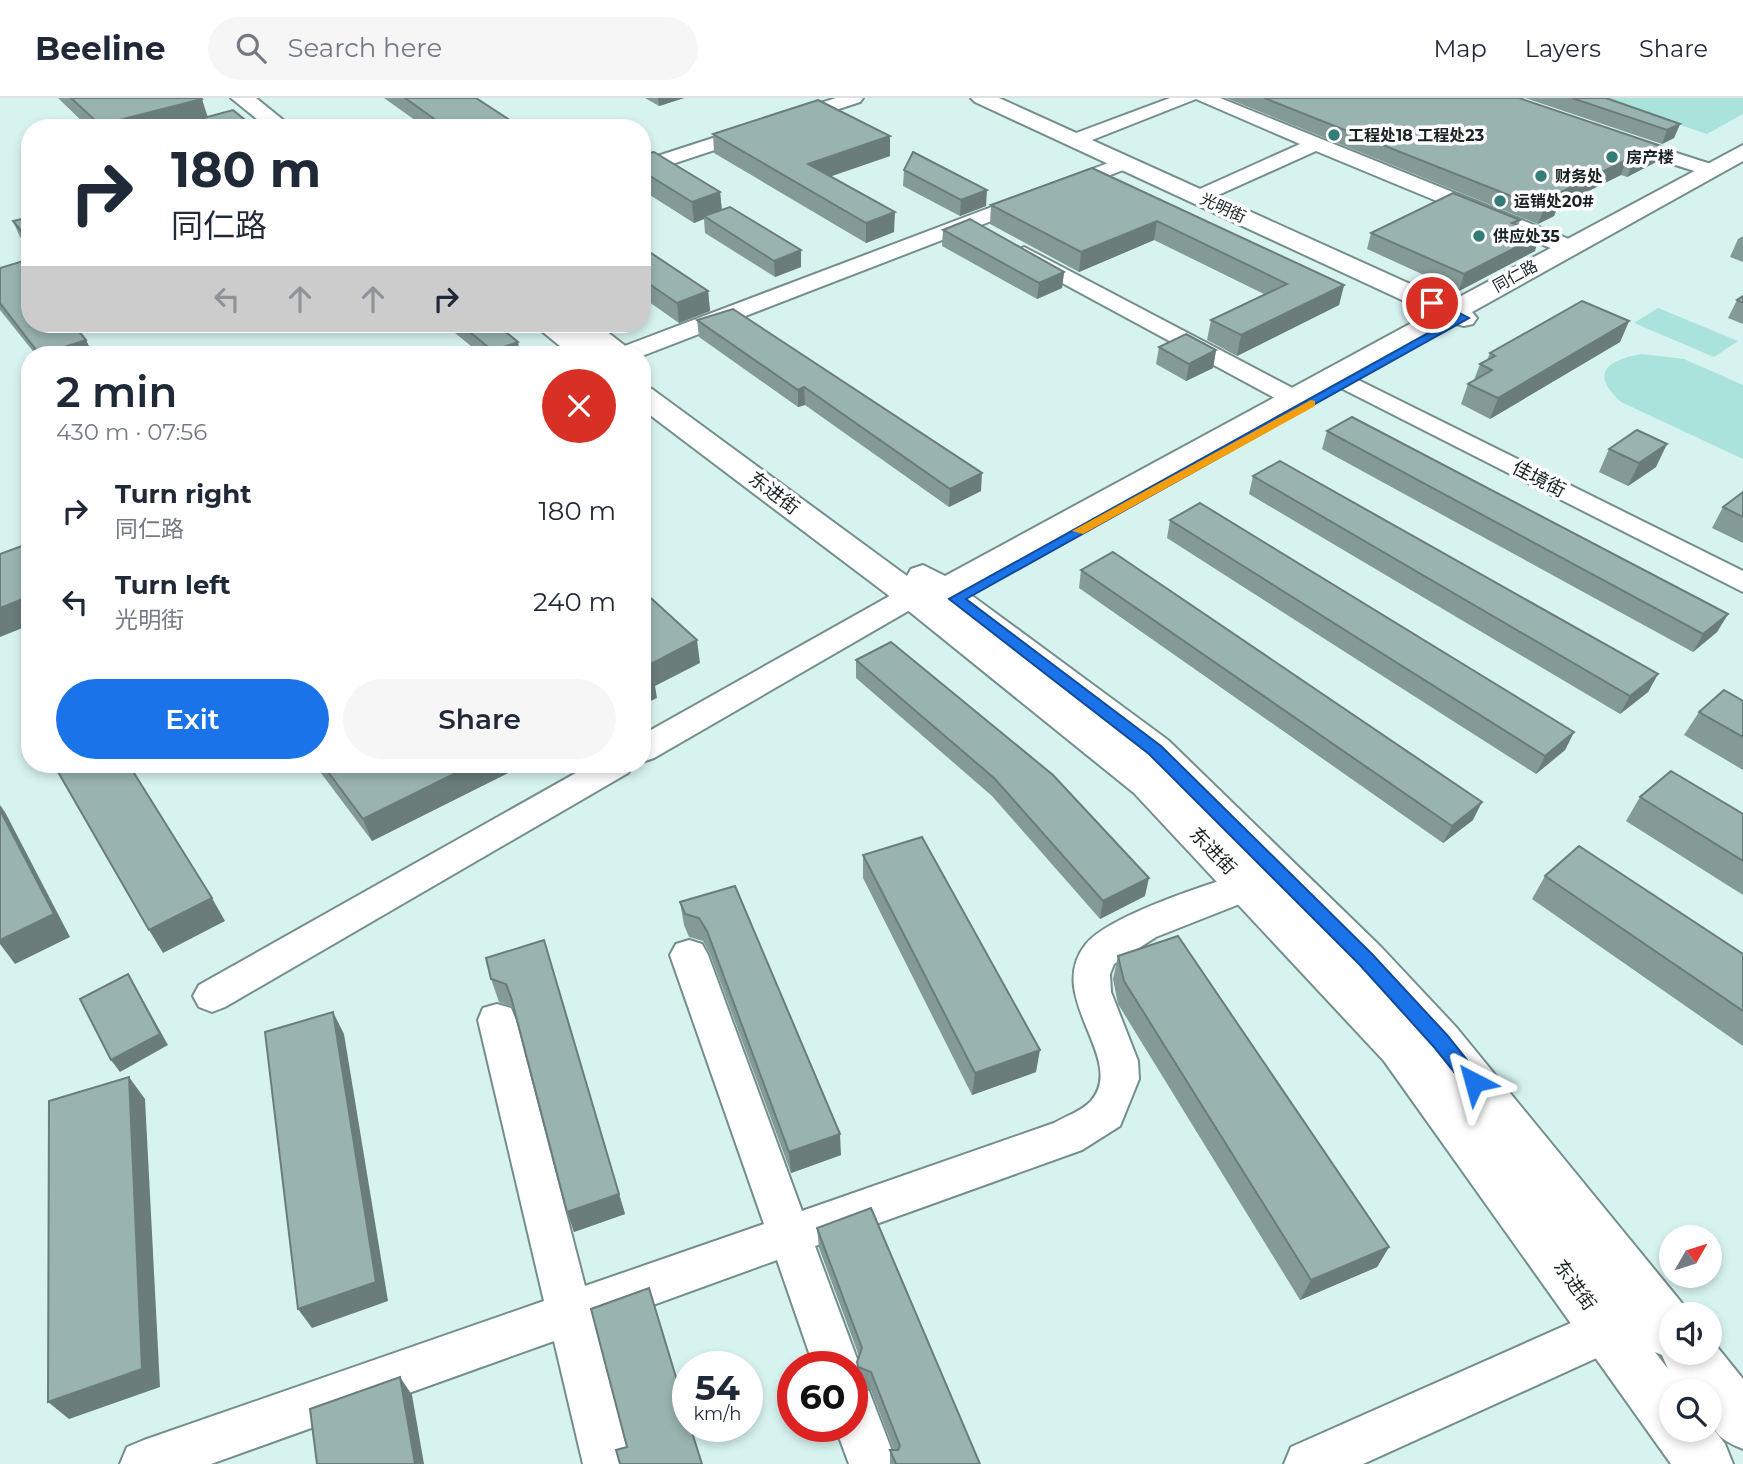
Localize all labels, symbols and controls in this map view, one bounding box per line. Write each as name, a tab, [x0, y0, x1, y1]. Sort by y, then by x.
search box	[208, 17, 698, 80]
text: Beeline	[35, 28, 166, 68]
icon: search	[232, 29, 270, 67]
text: Search here	[288, 32, 442, 64]
text: Map	[1433, 34, 1487, 63]
text: Layers	[1525, 34, 1601, 63]
text: Share	[1639, 34, 1708, 63]
place label: 工程处18 工程处23	[1348, 126, 1484, 145]
marker: 工程处18 工程处23	[1326, 127, 1342, 143]
text: 180 m	[171, 140, 321, 199]
icon: right	[56, 147, 147, 238]
place label: 房产楼	[1626, 148, 1674, 167]
marker: 房产楼	[1604, 149, 1620, 165]
place label: 财务处	[1555, 167, 1603, 186]
marker: 财务处	[1533, 168, 1549, 184]
street label: 光明街	[1197, 189, 1249, 227]
place label: 运销处20#	[1514, 192, 1594, 211]
marker: 运销处20#	[1492, 193, 1508, 209]
text: 同仁路	[171, 206, 267, 245]
place label: 供应处35	[1493, 227, 1560, 246]
marker: 供应处35	[1471, 228, 1487, 244]
street label: 同仁路	[1489, 256, 1541, 296]
pin	[1402, 273, 1462, 333]
icon: left	[208, 280, 246, 318]
icon: ahead	[281, 280, 319, 318]
icon: ahead	[354, 280, 392, 318]
icon: right	[427, 280, 465, 318]
icon: arrive	[1413, 284, 1451, 322]
text: 2 min	[56, 366, 177, 418]
button: close	[542, 369, 616, 443]
text: 430 m · 07:56	[56, 418, 207, 446]
street label: 佳境街	[1508, 456, 1570, 502]
street label: 东进街	[744, 467, 804, 519]
text: Turn right	[115, 478, 251, 510]
icon: right	[56, 492, 94, 530]
text: 180 m	[538, 495, 616, 527]
text: 同仁路	[115, 515, 184, 543]
text: Turn left	[115, 569, 231, 601]
icon: left	[56, 583, 94, 621]
text: 240 m	[533, 586, 616, 618]
text: 光明街	[115, 606, 184, 634]
button: Exit	[56, 679, 329, 759]
button: Share	[343, 679, 616, 759]
street label: 东进街	[1185, 823, 1241, 879]
position arrow	[1437, 1045, 1511, 1119]
north arrow	[1659, 1225, 1722, 1288]
map controls	[1659, 1225, 1722, 1442]
street label: 东进街	[1549, 1255, 1601, 1315]
button: sound	[1659, 1302, 1722, 1365]
speed limit sign: 60	[777, 1351, 868, 1442]
text: 54	[695, 1366, 740, 1409]
button: search	[1659, 1379, 1722, 1442]
text: km/h	[693, 1403, 742, 1425]

